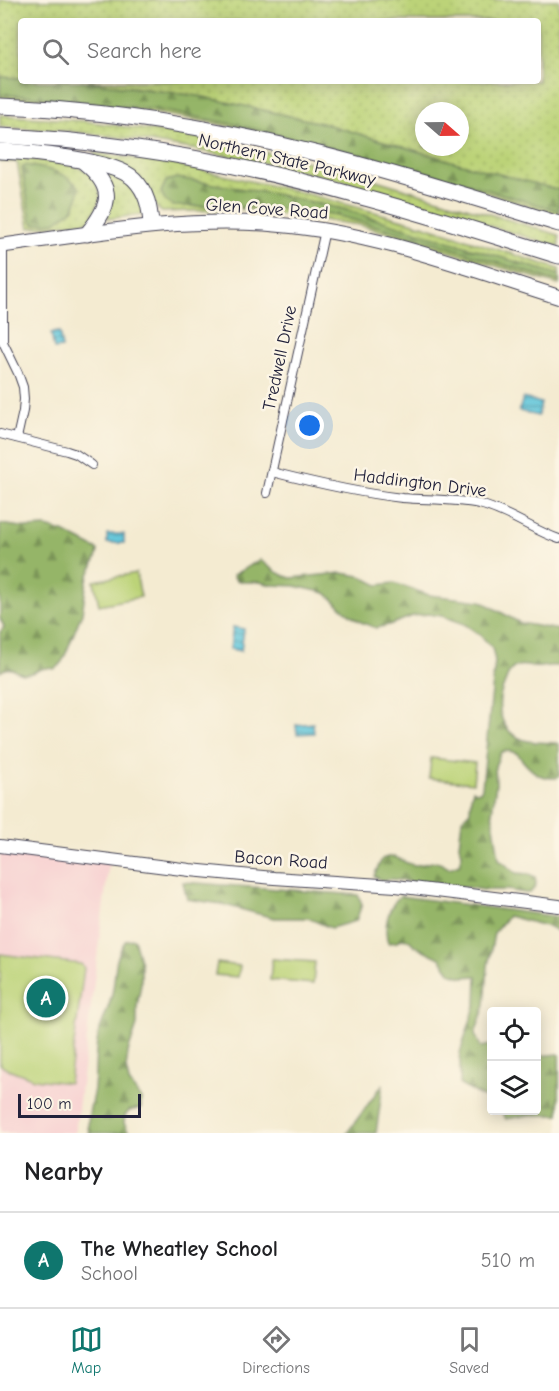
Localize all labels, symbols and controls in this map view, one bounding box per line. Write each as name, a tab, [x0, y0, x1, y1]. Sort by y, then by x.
search box	[18, 18, 541, 84]
icon: search	[39, 35, 72, 68]
text: Search here	[87, 38, 202, 64]
north arrow	[415, 102, 469, 156]
street label: Northern State Parkway	[196, 129, 379, 191]
street label: Glen Cove Road	[205, 194, 329, 224]
street label: Tredwell Drive	[259, 304, 301, 412]
your location	[295, 411, 324, 440]
street label: Haddington Drive	[352, 464, 488, 502]
street label: Bacon Road	[234, 846, 328, 874]
pin: A	[26, 976, 66, 1020]
map controls	[487, 1007, 541, 1115]
button: locate	[487, 1007, 541, 1061]
button: layers	[487, 1061, 541, 1115]
scale bar	[18, 1091, 141, 1118]
text: 100 m	[27, 1095, 71, 1113]
text: Nearby	[24, 1157, 103, 1187]
text: The Wheatley School	[81, 1236, 278, 1262]
text: A	[38, 1249, 49, 1272]
text: 510 m	[481, 1249, 535, 1272]
text: School	[81, 1262, 138, 1285]
tab: Map	[70, 1323, 103, 1377]
tab: Directions	[242, 1323, 310, 1377]
tab: Saved	[449, 1323, 489, 1377]

